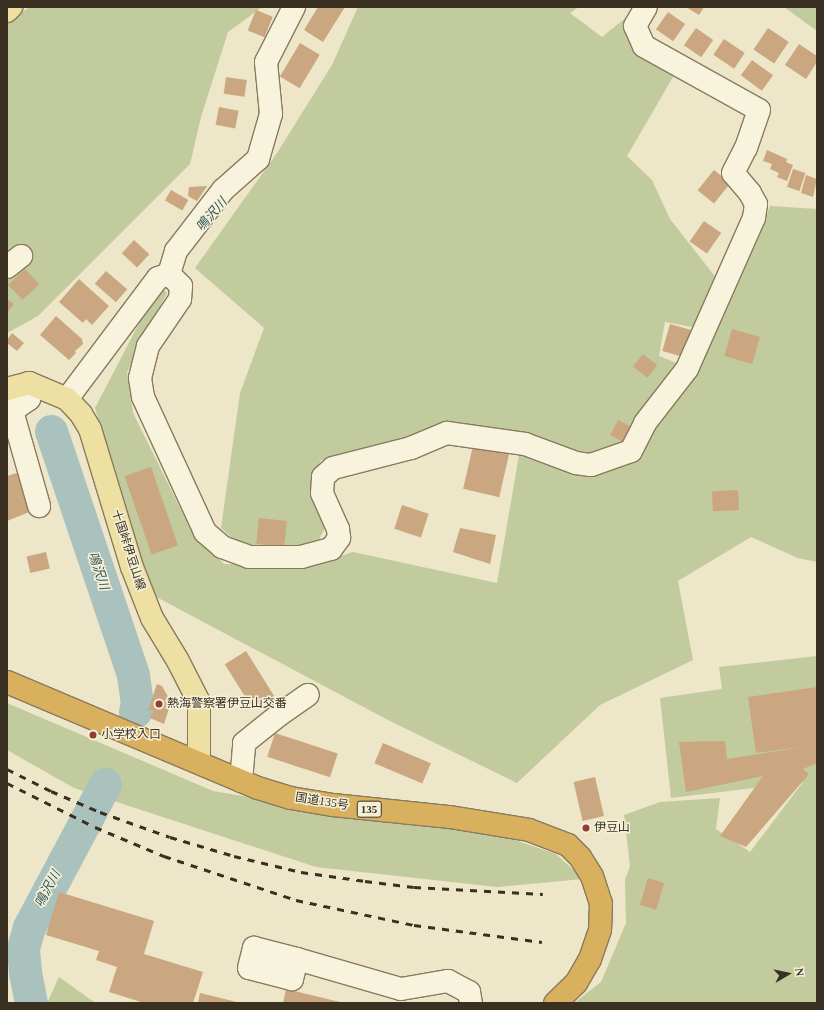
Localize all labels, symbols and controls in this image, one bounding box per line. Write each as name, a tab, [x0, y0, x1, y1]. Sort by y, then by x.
water label: 鳴沢川	[193, 195, 231, 235]
street label: 十国峠伊豆山線	[108, 508, 148, 592]
water label: 鳴沢川	[85, 550, 111, 592]
place label: 熱海警察署伊豆山交番	[167, 697, 287, 711]
marker: 熱海警察署伊豆山交番	[154, 699, 164, 709]
place label: 小学校入口	[101, 728, 161, 742]
marker: 小学校入口	[88, 730, 98, 740]
street label: 国道135号	[294, 791, 350, 813]
road number: 135	[356, 800, 382, 818]
place label: 伊豆山	[594, 821, 630, 835]
marker: 伊豆山	[581, 823, 591, 833]
water label: 鳴沢川	[32, 868, 64, 910]
north arrow	[768, 954, 808, 994]
text: N	[793, 967, 806, 977]

